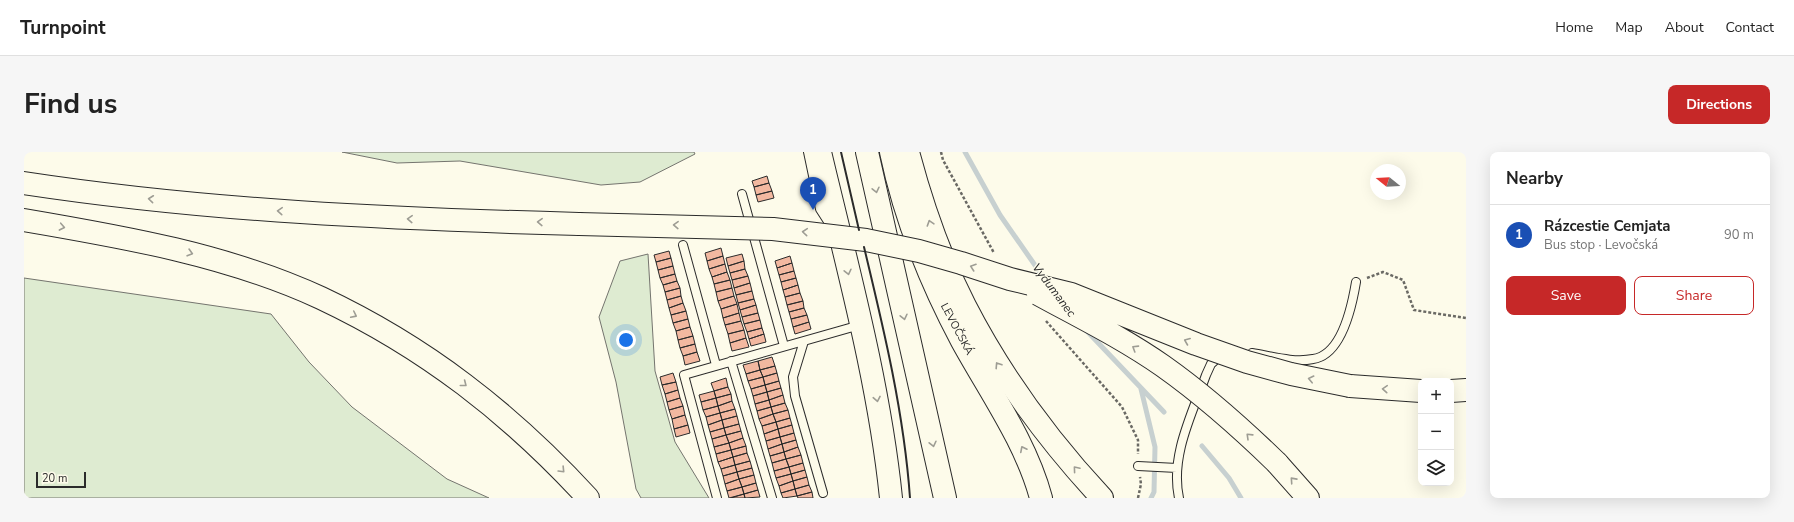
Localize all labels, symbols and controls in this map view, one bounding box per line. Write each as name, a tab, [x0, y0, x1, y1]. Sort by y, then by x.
text: Turnpoint	[20, 15, 106, 41]
text: Home	[1555, 18, 1593, 37]
text: Map	[1615, 18, 1643, 37]
text: About	[1665, 18, 1704, 37]
text: Contact	[1726, 18, 1774, 37]
text: Find us	[24, 85, 118, 123]
button: Directions	[1668, 85, 1770, 124]
north arrow	[1370, 164, 1406, 200]
text: Nearby	[1506, 167, 1563, 190]
pin: 1	[800, 177, 826, 210]
one-way arrow	[871, 187, 879, 193]
one-way arrow	[148, 195, 154, 204]
one-way arrow	[277, 206, 283, 215]
one-way arrow	[407, 214, 413, 223]
text: Rázcestie Cemjata	[1544, 216, 1670, 236]
one-way arrow	[537, 218, 543, 227]
one-way arrow	[926, 220, 934, 227]
one-way arrow	[673, 221, 679, 230]
one-way arrow	[59, 222, 66, 230]
text: 1	[1515, 226, 1523, 244]
text: 90 m	[1724, 226, 1754, 244]
one-way arrow	[802, 228, 808, 237]
text: Bus stop · Levočská	[1544, 236, 1658, 254]
one-way arrow	[186, 248, 193, 257]
water label: Vydumanec	[1029, 260, 1080, 320]
one-way arrow	[970, 263, 977, 272]
one-way arrow	[843, 268, 852, 275]
button: Save	[1506, 276, 1626, 315]
button: Share	[1634, 276, 1754, 315]
street label: LEVOČSKÁ	[937, 300, 978, 358]
one-way arrow	[350, 310, 358, 318]
one-way arrow	[900, 314, 908, 320]
your location	[616, 330, 636, 350]
one-way arrow	[1184, 337, 1191, 345]
one-way arrow	[1132, 345, 1139, 353]
one-way arrow	[995, 362, 1003, 369]
one-way arrow	[1308, 375, 1315, 384]
map controls	[1418, 378, 1454, 486]
button: +	[1418, 378, 1454, 414]
one-way arrow	[460, 379, 467, 386]
one-way arrow	[1382, 385, 1388, 394]
one-way arrow	[872, 395, 880, 402]
button: −	[1418, 414, 1454, 450]
one-way arrow	[1246, 433, 1254, 440]
one-way arrow	[928, 441, 936, 447]
one-way arrow	[1020, 445, 1027, 453]
button: layers	[1418, 450, 1454, 486]
one-way arrow	[557, 465, 564, 473]
one-way arrow	[1074, 466, 1081, 474]
scale bar	[36, 470, 86, 489]
text: 20 m	[42, 471, 67, 486]
one-way arrow	[1290, 478, 1297, 485]

